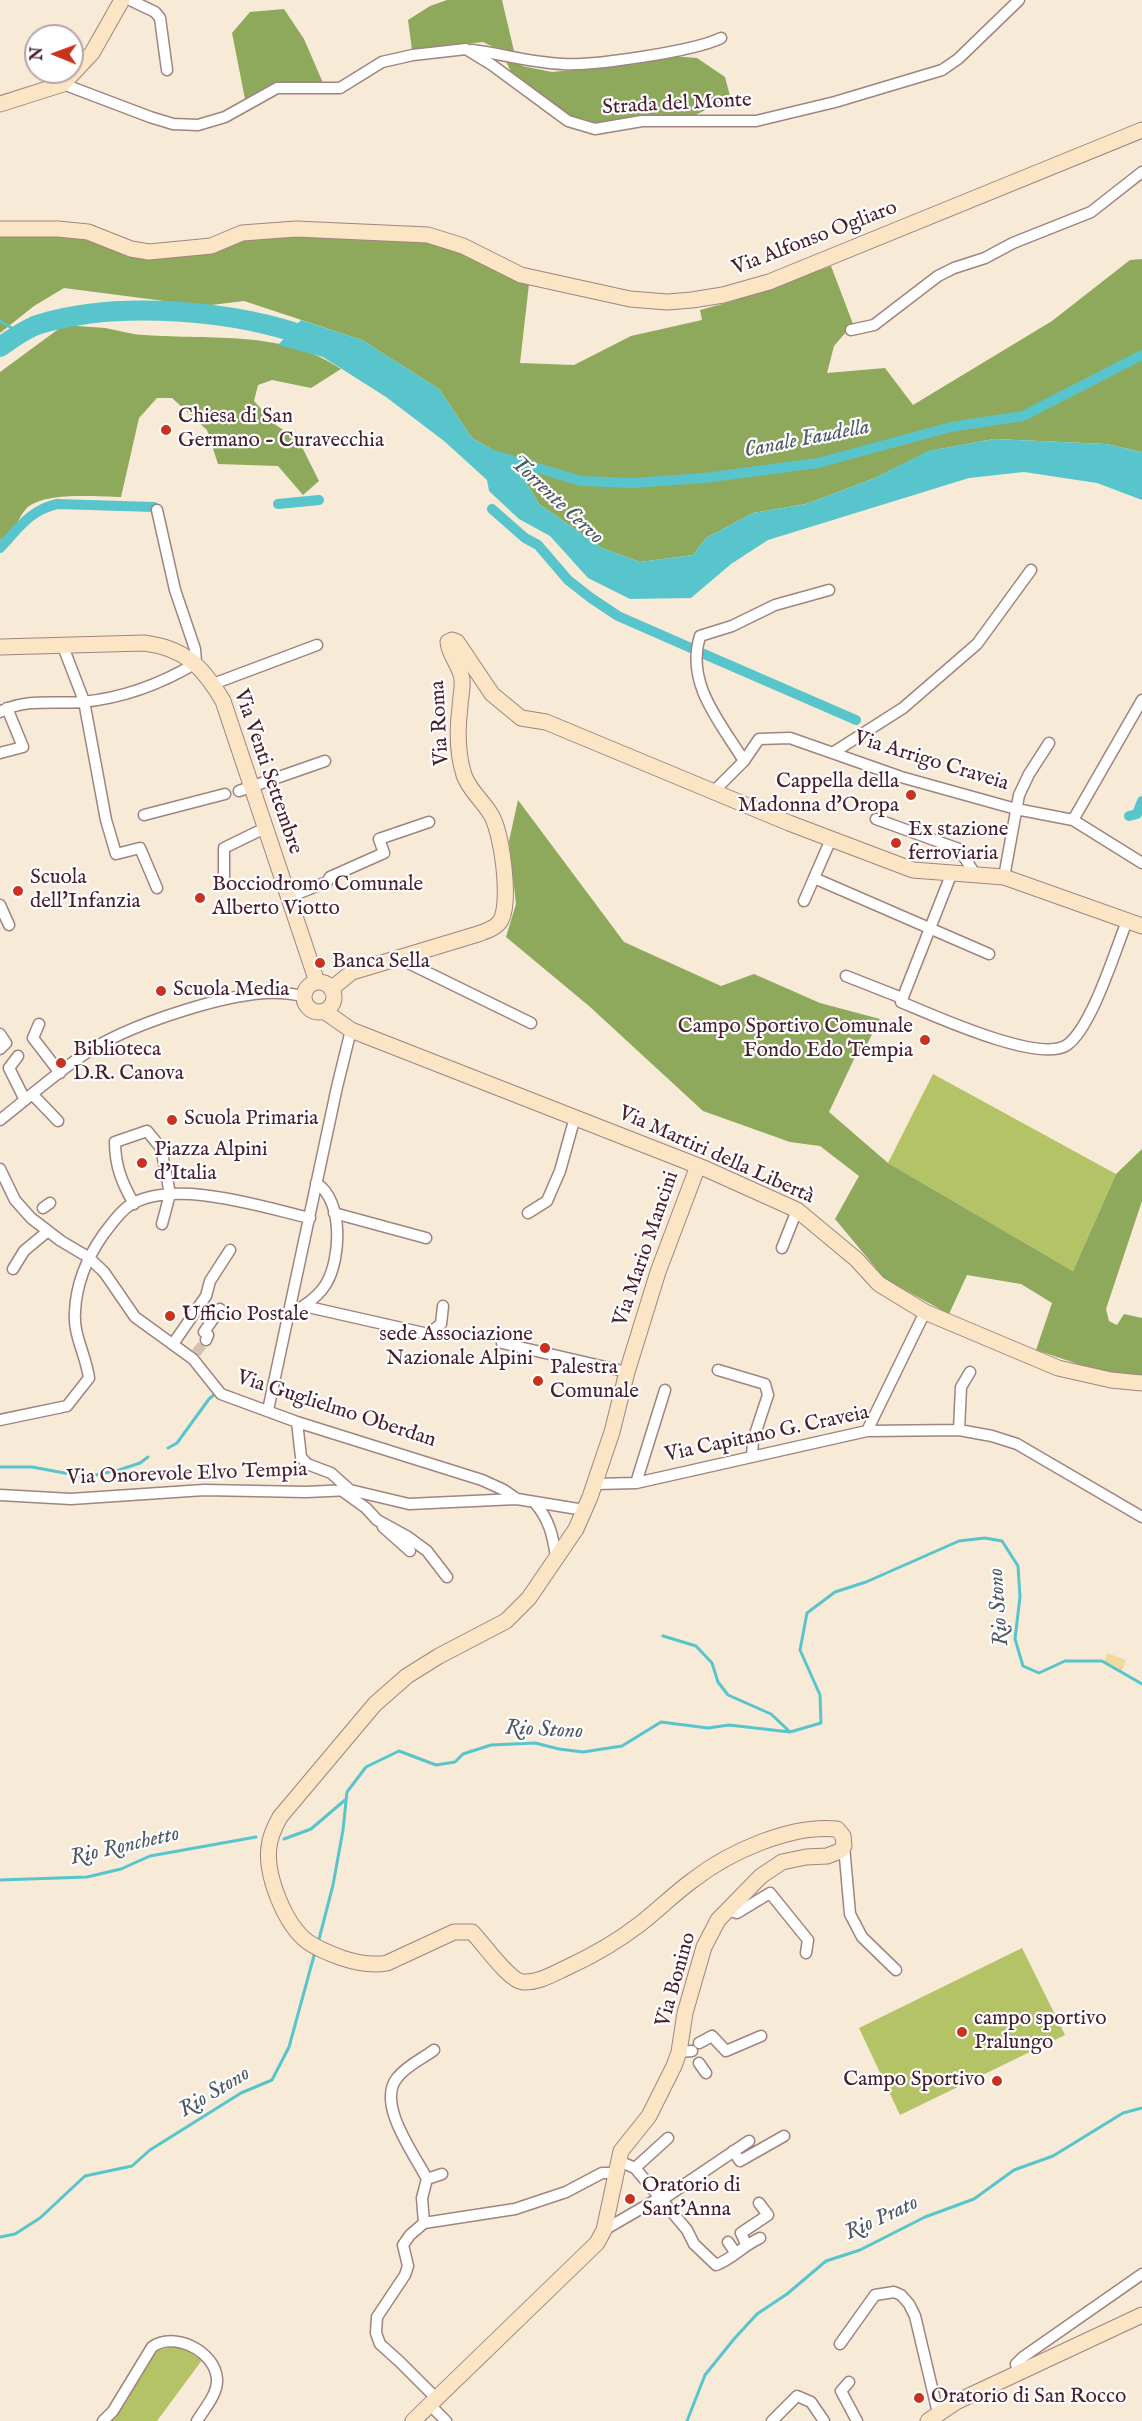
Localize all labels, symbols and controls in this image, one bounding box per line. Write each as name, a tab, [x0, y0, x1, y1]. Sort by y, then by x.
north arrow	[24, 24, 84, 84]
text: N	[28, 47, 48, 61]
street label: Strada del Monte	[602, 89, 752, 121]
street label: Via Alfonso Ogliaro	[729, 196, 901, 282]
place label: Chiesa di San Germano - Curavecchia	[178, 405, 384, 455]
water label: Canale Faudella	[742, 415, 872, 465]
marker: Chiesa di San Germano - Curavecchia	[159, 423, 173, 437]
water label: Torrente Cervo	[504, 451, 608, 551]
street label: Via Roma	[426, 680, 456, 766]
street label: Via Venti Settembre	[227, 686, 307, 858]
street label: Via Arrigo Craveia	[851, 726, 1011, 798]
place label: Cappella della Madonna d'Oropa	[738, 770, 899, 820]
marker: Cappella della Madonna d'Oropa	[904, 788, 918, 802]
place label: Ex stazione ferroviaria	[908, 818, 1008, 868]
marker: Ex stazione ferroviaria	[889, 836, 903, 850]
place label: Scuola dell'Infanzia	[30, 866, 141, 916]
place label: Bocciodromo Comunale Alberto Viotto	[212, 873, 423, 923]
marker: Scuola dell'Infanzia	[11, 884, 25, 898]
marker: Bocciodromo Comunale Alberto Viotto	[193, 891, 207, 905]
place label: Banca Sella	[332, 950, 430, 976]
marker: Banca Sella	[313, 956, 327, 970]
place label: Scuola Media	[173, 978, 289, 1004]
marker: Scuola Media	[154, 984, 168, 998]
place label: Campo Sportivo Comunale Fondo Edo Tempia	[678, 1015, 913, 1065]
marker: Campo Sportivo Comunale Fondo Edo Tempia	[918, 1033, 932, 1047]
place label: Biblioteca D.R. Canova	[73, 1038, 184, 1088]
marker: Biblioteca D.R. Canova	[54, 1056, 68, 1070]
street label: Via Martiri della Libertà	[614, 1101, 818, 1211]
place label: Scuola Primaria	[184, 1107, 318, 1133]
marker: Scuola Primaria	[165, 1113, 179, 1127]
place label: Piazza Alpini d'Italia	[154, 1138, 268, 1188]
marker: Piazza Alpini d'Italia	[135, 1156, 149, 1170]
street label: Via Mario Mancini	[609, 1168, 685, 1330]
place label: Ufficio Postale	[182, 1303, 309, 1329]
marker: Ufficio Postale	[163, 1309, 177, 1323]
place label: sede Associazione Nazionale Alpini	[379, 1323, 533, 1373]
marker: sede Associazione Nazionale Alpini	[538, 1341, 552, 1355]
place label: Palestra Comunale	[550, 1356, 639, 1406]
street label: Via Guglielmo Oberdan	[233, 1366, 439, 1454]
marker: Palestra Comunale	[531, 1374, 545, 1388]
street label: Via Capitano G. Craveia	[663, 1401, 871, 1469]
street label: Via Onorevole Elvo Tempia	[66, 1458, 308, 1492]
water label: Rio Stono	[984, 1567, 1016, 1647]
water label: Rio Stono	[504, 1716, 584, 1746]
water label: Rio Ronchetto	[68, 1822, 182, 1872]
street label: Via Bonino	[651, 1930, 703, 2030]
place label: campo sportivo Pralungo	[974, 2007, 1106, 2057]
marker: campo sportivo Pralungo	[955, 2025, 969, 2039]
water label: Rio Stono	[175, 2062, 255, 2124]
place label: Campo Sportivo	[843, 2068, 985, 2094]
marker: Campo Sportivo	[990, 2074, 1004, 2088]
place label: Oratorio di Sant'Anna	[642, 2174, 741, 2224]
water label: Rio Prato	[841, 2191, 923, 2247]
marker: Oratorio di Sant'Anna	[623, 2192, 637, 2206]
place label: Oratorio di San Rocco	[931, 2385, 1126, 2411]
marker: Oratorio di San Rocco	[912, 2391, 926, 2405]

